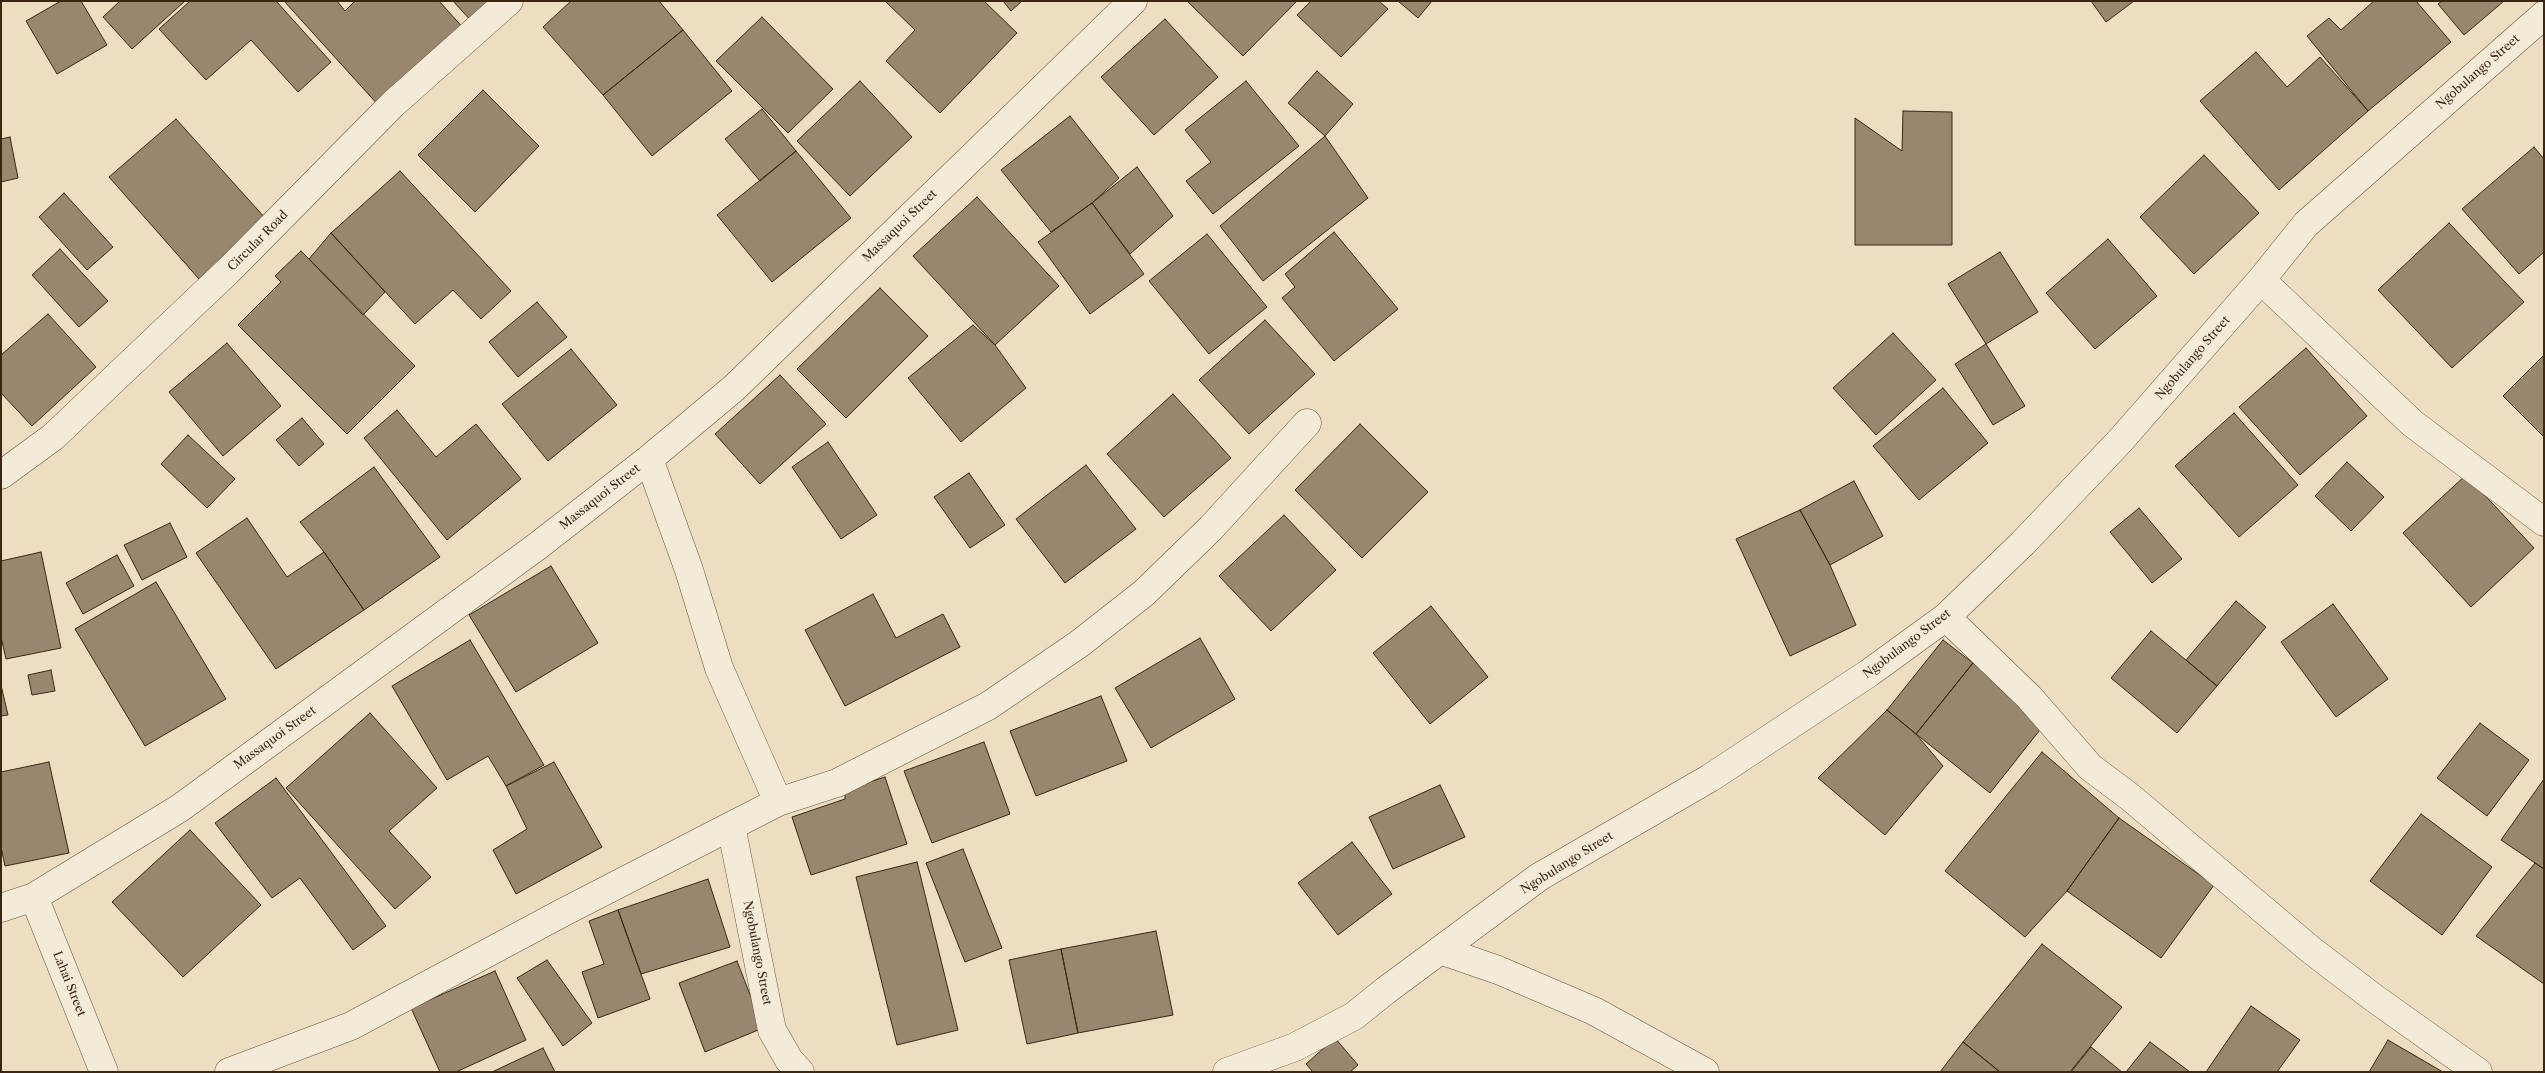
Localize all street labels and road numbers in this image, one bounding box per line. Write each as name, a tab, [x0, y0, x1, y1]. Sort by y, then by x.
street label: Ngobulango Street	[2433, 32, 2523, 112]
street label: Massaquoi Street	[860, 187, 940, 265]
street label: Circular Road	[225, 208, 291, 274]
street label: Ngobulango Street	[2153, 313, 2233, 403]
street label: Massaquoi Street	[557, 461, 643, 533]
street label: Ngobulango Street	[1860, 606, 1954, 682]
street label: Massaquoi Street	[231, 703, 319, 773]
street label: Ngobulango Street	[1518, 829, 1616, 897]
street label: Ngobulango Street	[740, 900, 774, 1006]
street label: Lahai Street	[49, 949, 89, 1019]

